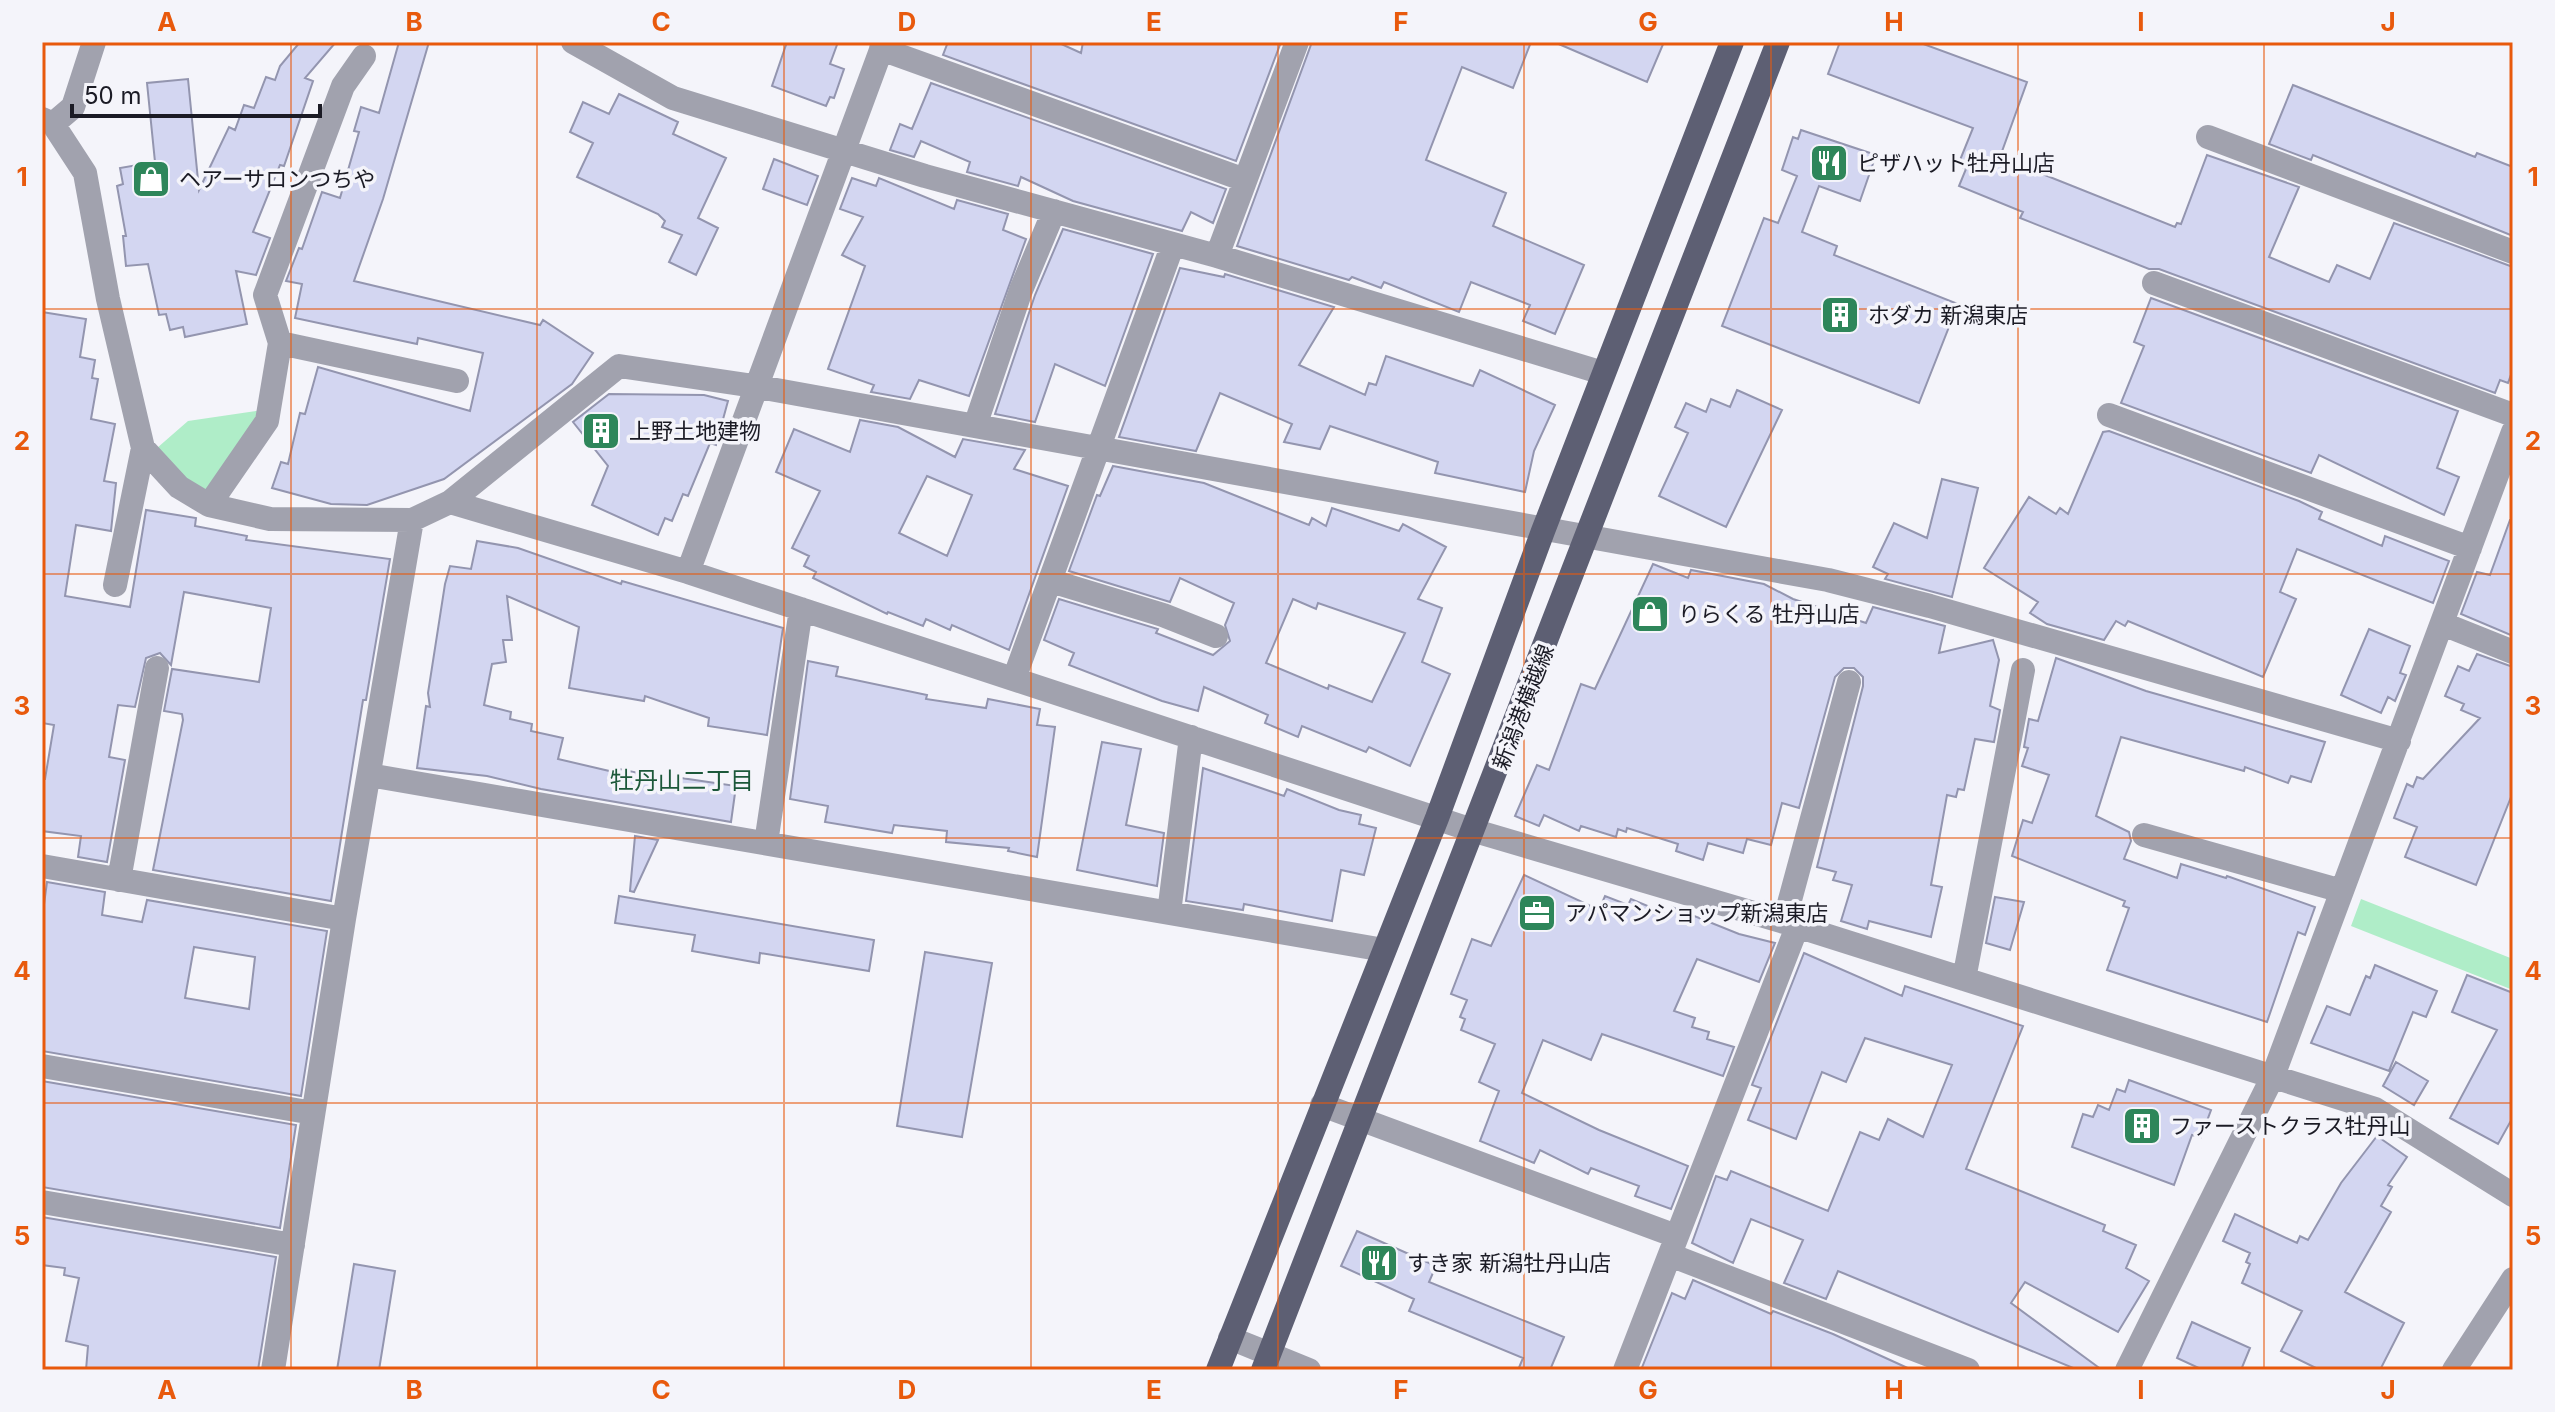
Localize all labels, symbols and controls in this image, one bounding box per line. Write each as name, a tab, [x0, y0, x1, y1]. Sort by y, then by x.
text: A	[157, 6, 177, 37]
text: B	[405, 6, 423, 37]
text: C	[651, 6, 671, 37]
text: D	[898, 6, 916, 37]
text: E	[1146, 6, 1162, 37]
text: F	[1393, 6, 1409, 37]
text: G	[1638, 6, 1658, 37]
text: H	[1884, 6, 1904, 37]
text: I	[2137, 6, 2145, 37]
text: J	[2380, 6, 2396, 37]
scale bar	[72, 68, 320, 118]
text: 50 m	[84, 81, 142, 110]
restaurant icon: ピザハット牡丹山店	[1808, 142, 1850, 184]
place label: ピザハット牡丹山店	[1857, 150, 2055, 176]
shop icon: ヘアーサロンつちや	[130, 158, 172, 200]
text: 1	[16, 161, 28, 192]
text: 1	[2527, 161, 2539, 192]
place label: ヘアーサロンつちや	[179, 166, 375, 192]
building icon: ホダカ 新潟東店	[1819, 294, 1861, 336]
place label: ホダカ 新潟東店	[1868, 302, 2028, 328]
building icon: 上野土地建物	[580, 410, 622, 452]
place label: 上野土地建物	[629, 418, 761, 444]
text: 2	[14, 425, 30, 456]
text: 2	[2525, 425, 2541, 456]
shop icon: りらくる 牡丹山店	[1629, 593, 1671, 635]
place label: りらくる 牡丹山店	[1678, 601, 1860, 627]
street label: 新潟港横越線	[1487, 641, 1559, 773]
text: 3	[14, 690, 30, 721]
text: 3	[2525, 690, 2541, 721]
district label: 牡丹山二丁目	[610, 766, 754, 795]
office icon: アパマンショップ新潟東店	[1516, 892, 1558, 934]
place label: アパマンショップ新潟東店	[1565, 900, 1829, 926]
text: 4	[13, 955, 31, 986]
text: 4	[2524, 955, 2542, 986]
building icon: ファーストクラス牡丹山	[2121, 1105, 2163, 1147]
place label: ファーストクラス牡丹山	[2170, 1113, 2410, 1139]
text: 5	[14, 1220, 30, 1251]
text: 5	[2525, 1220, 2541, 1251]
restaurant icon: すき家 新潟牡丹山店	[1358, 1242, 1400, 1284]
place label: すき家 新潟牡丹山店	[1407, 1250, 1611, 1276]
text: A	[157, 1374, 177, 1405]
text: B	[405, 1374, 423, 1405]
text: C	[651, 1374, 671, 1405]
text: D	[898, 1374, 916, 1405]
text: E	[1146, 1374, 1162, 1405]
text: F	[1393, 1374, 1409, 1405]
text: G	[1638, 1374, 1658, 1405]
text: H	[1884, 1374, 1904, 1405]
text: I	[2137, 1374, 2145, 1405]
text: J	[2380, 1374, 2396, 1405]

